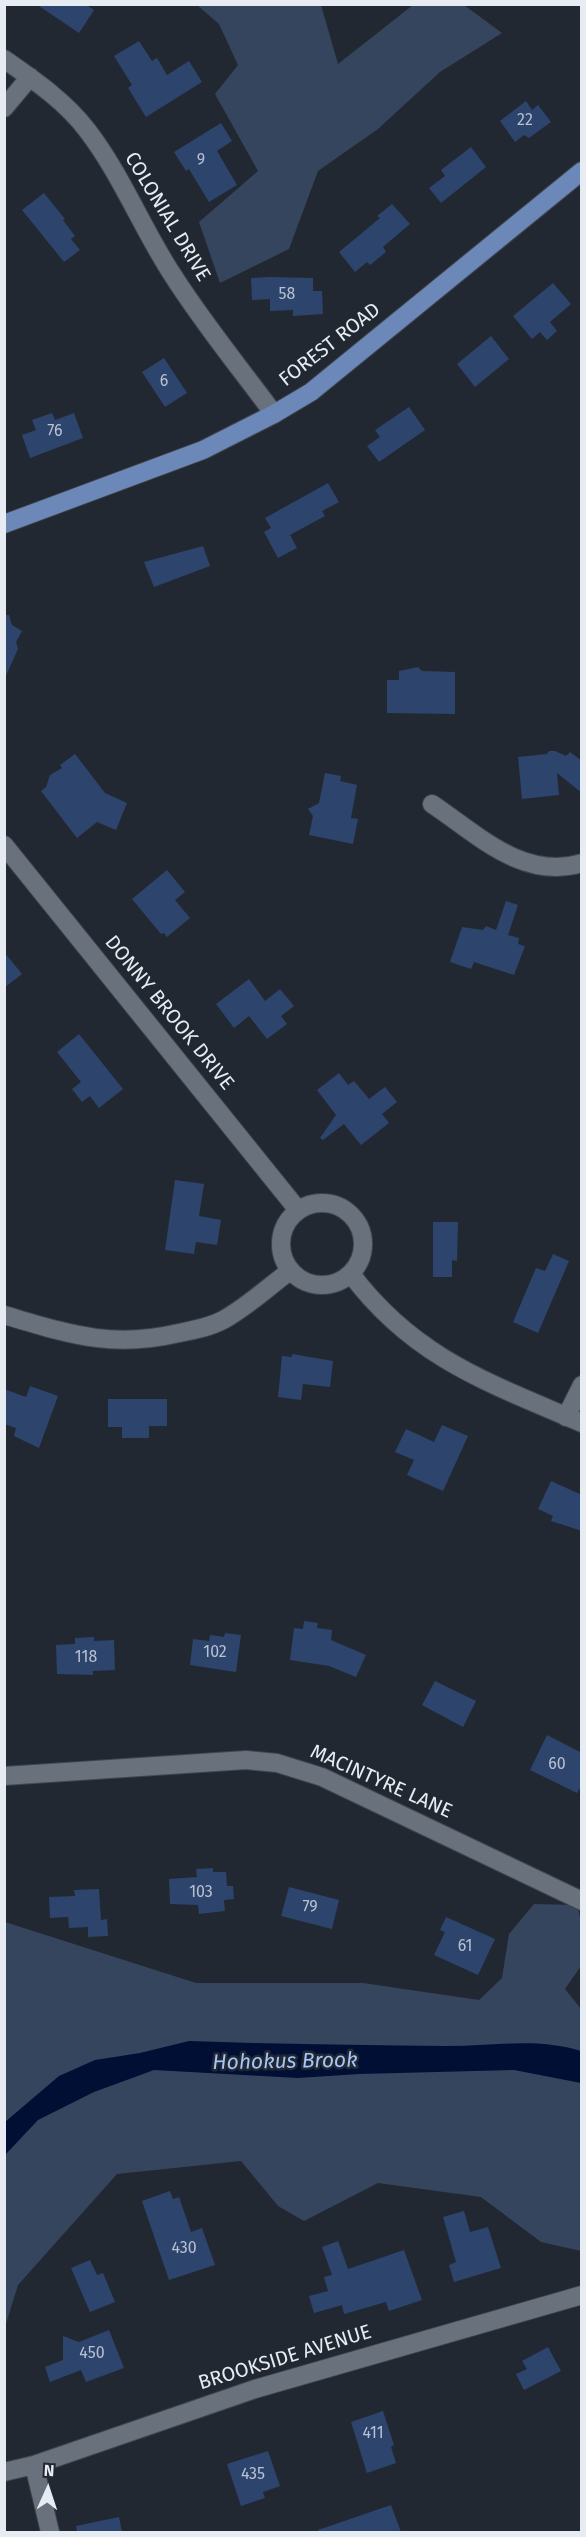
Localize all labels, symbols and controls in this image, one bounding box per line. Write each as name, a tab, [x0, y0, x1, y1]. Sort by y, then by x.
house number: 22	[517, 111, 533, 131]
street label: COLONIAL DRIVE	[119, 148, 215, 286]
house number: 9	[197, 151, 205, 171]
house number: 58	[279, 285, 295, 305]
street label: FOREST ROAD	[275, 298, 385, 392]
house number: 6	[160, 372, 168, 392]
house number: 76	[47, 422, 63, 442]
street label: DONNY BROOK DRIVE	[99, 931, 239, 1095]
house number: 102	[203, 1643, 227, 1663]
house number: 118	[75, 1648, 97, 1668]
street label: MACINTYRE LANE	[306, 1740, 456, 1824]
house number: 60	[548, 1755, 566, 1775]
house number: 103	[189, 1883, 213, 1903]
house number: 79	[302, 1898, 318, 1918]
house number: 61	[458, 1937, 472, 1957]
water label: Hohokus Brook	[212, 2048, 358, 2076]
house number: 430	[171, 2239, 197, 2259]
street label: BROOKSIDE AVENUE	[196, 2320, 374, 2396]
house number: 450	[79, 2344, 105, 2364]
house number: 411	[362, 2424, 384, 2444]
north arrow	[18, 2459, 78, 2519]
text: N	[43, 2461, 55, 2480]
house number: 435	[241, 2465, 265, 2485]

